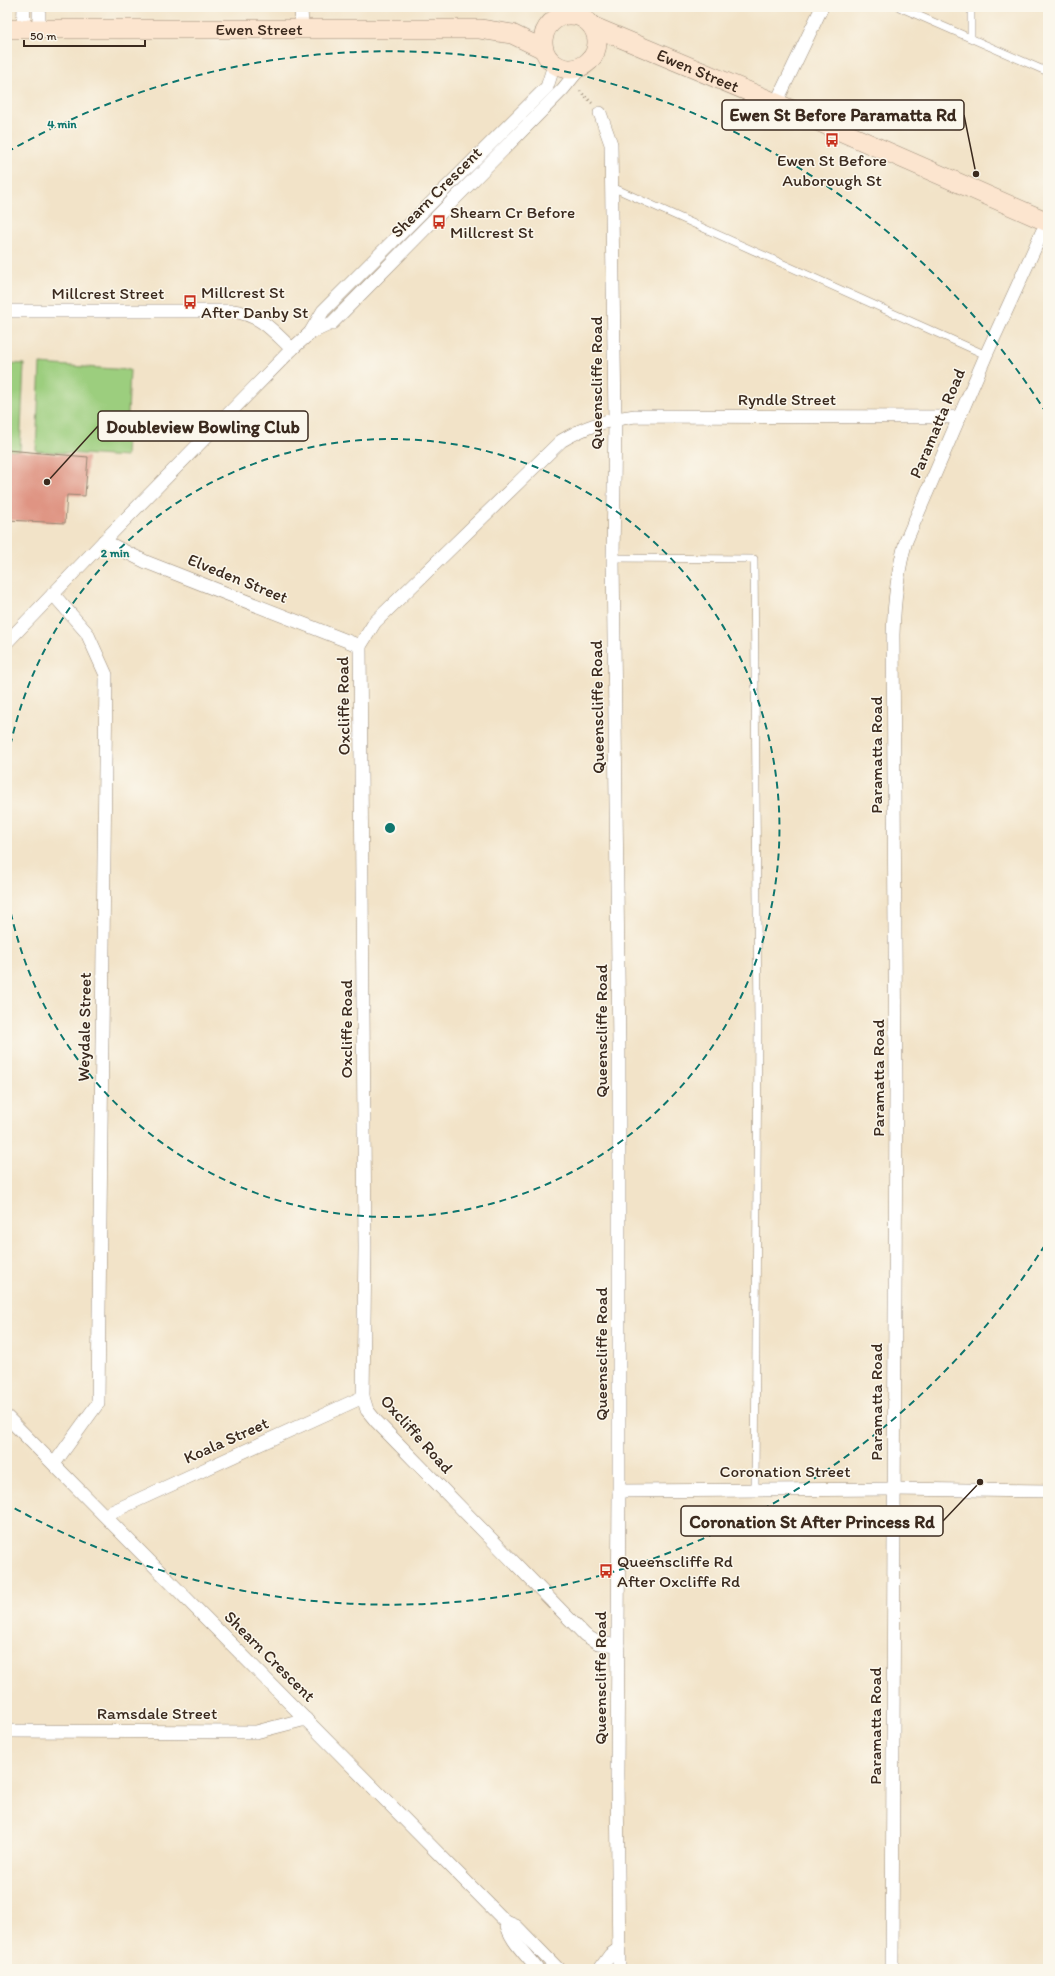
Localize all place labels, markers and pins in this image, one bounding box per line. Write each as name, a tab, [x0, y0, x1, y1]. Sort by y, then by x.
callout: Ewen St Before Paramatta Rd	[722, 100, 964, 130]
bus stop icon: Ewen St Before Auborough St	[824, 132, 840, 148]
place label: Ewen St Before Auborough St	[777, 150, 887, 190]
place label: Shearn Cr Before Millcrest St	[450, 202, 575, 242]
bus stop icon: Shearn Cr Before Millcrest St	[431, 214, 447, 230]
place label: Millcrest St After Danby St	[201, 282, 309, 322]
bus stop icon: Millcrest St After Danby St	[182, 294, 198, 310]
callout: Doubleview Bowling Club	[98, 411, 308, 441]
centre of rings	[383, 821, 397, 835]
callout: Coronation St After Princess Rd	[681, 1506, 943, 1536]
place label: Queenscliffe Rd After Oxcliffe Rd	[617, 1551, 740, 1591]
bus stop icon: Queenscliffe Rd After Oxcliffe Rd	[598, 1563, 614, 1579]

